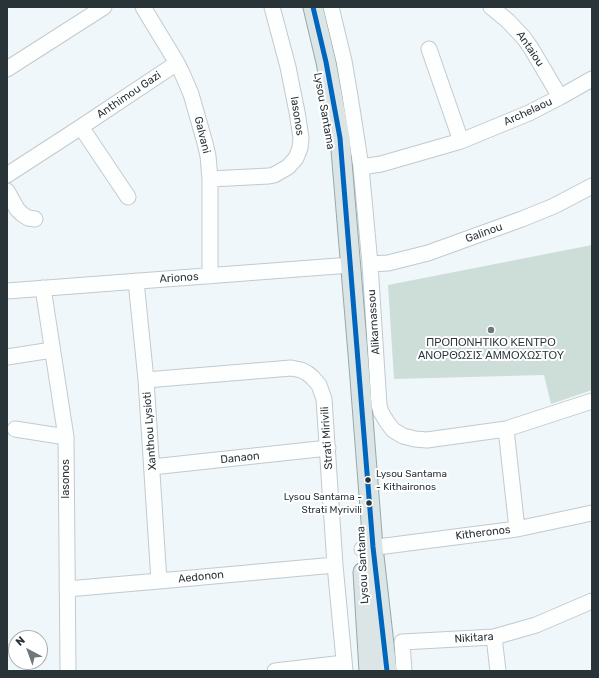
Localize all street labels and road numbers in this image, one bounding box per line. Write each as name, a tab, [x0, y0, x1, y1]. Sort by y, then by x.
street label: Antaiou	[513, 29, 547, 69]
street label: Anthimou Gazi	[94, 69, 164, 121]
street label: Lysou Santama	[311, 71, 337, 151]
street label: Iasonos	[287, 95, 307, 137]
street label: Archelaou	[502, 95, 554, 129]
street label: Galvani	[191, 115, 213, 155]
street label: Galinou	[464, 220, 504, 246]
street label: Arionos	[159, 270, 199, 286]
street label: Alikarnassou	[365, 289, 383, 355]
street label: Xanthou Lysioti	[141, 391, 159, 471]
street label: Strati Mirivili	[318, 406, 336, 470]
street label: Danaon	[220, 449, 260, 467]
street label: Iasonos	[59, 459, 73, 499]
street label: Kitheronos	[455, 523, 511, 543]
street label: Lysou Santama	[354, 526, 372, 604]
street label: Aedonon	[177, 568, 225, 586]
street label: Nikitara	[454, 630, 494, 646]

